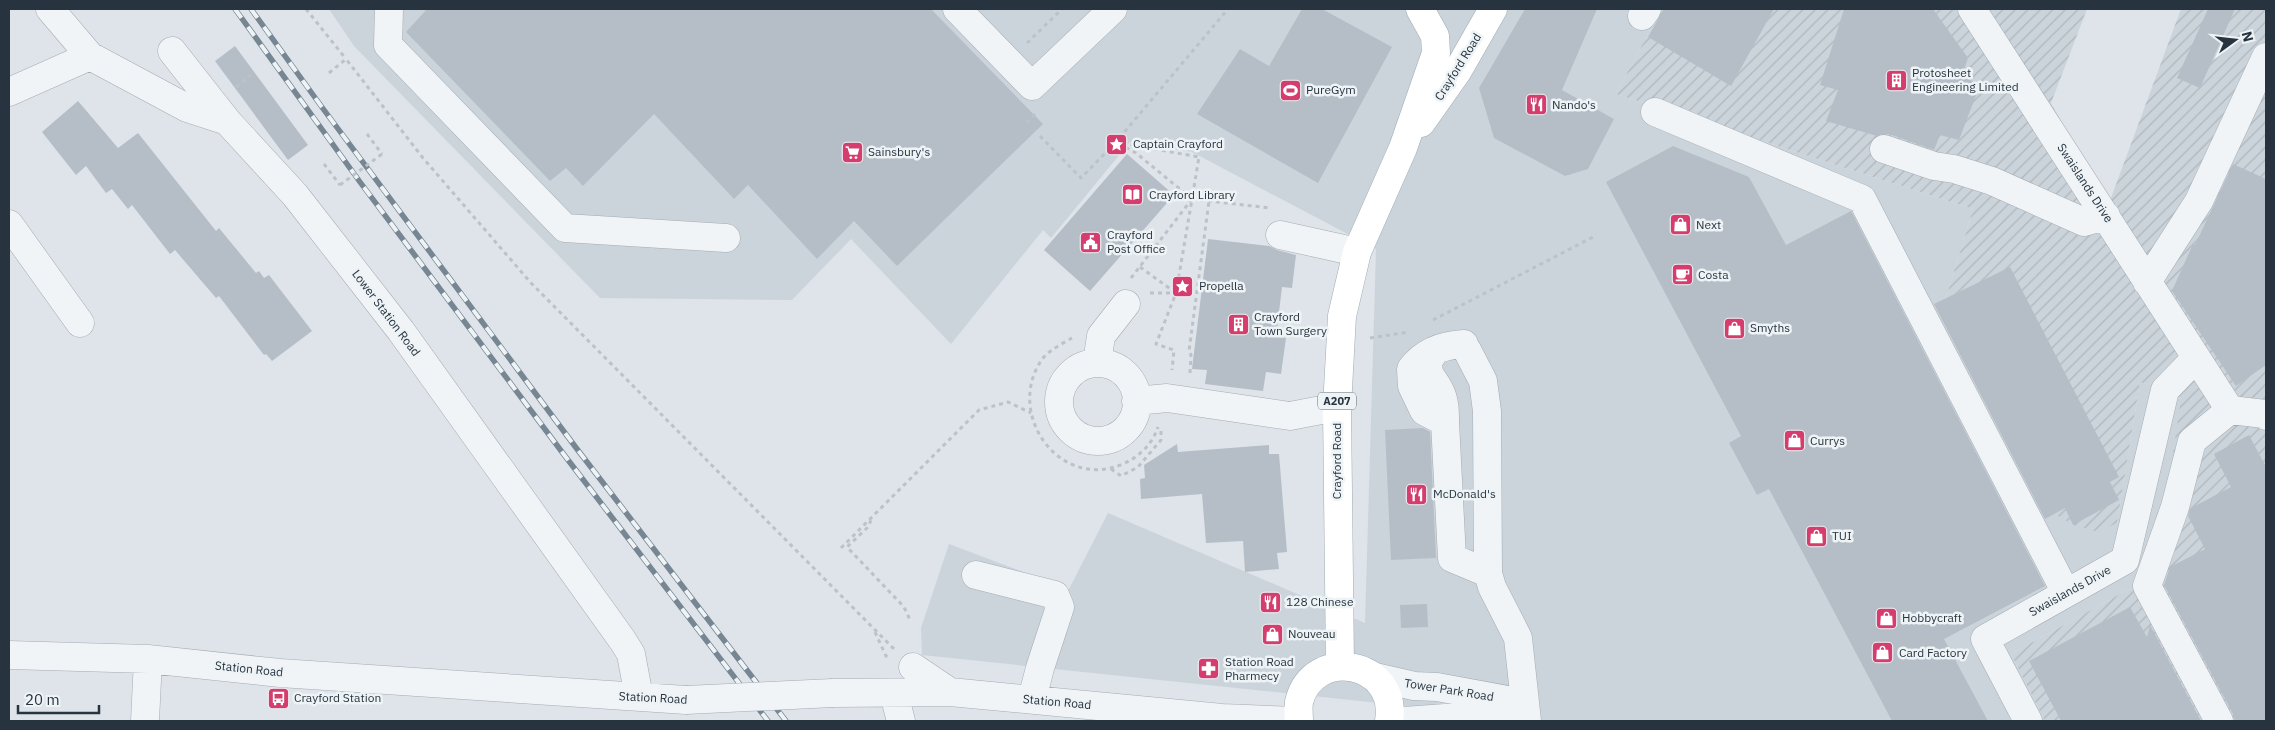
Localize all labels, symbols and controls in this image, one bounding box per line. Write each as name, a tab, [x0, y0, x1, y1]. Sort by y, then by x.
north arrow	[2210, 15, 2260, 65]
text: N	[2238, 29, 2258, 44]
street label: Crayford Road	[1431, 30, 1484, 103]
place label: Protosheet Engineering Limited	[1912, 65, 2019, 94]
building icon: Protosheet Engineering Limited	[1884, 68, 1908, 92]
sports icon: PureGym	[1278, 78, 1302, 102]
place label: PureGym	[1306, 82, 1356, 97]
restaurant icon: Nando's	[1524, 93, 1548, 117]
place label: Nando's	[1552, 97, 1596, 112]
place icon: Captain Crayford	[1105, 132, 1129, 156]
place label: Captain Crayford	[1133, 136, 1223, 151]
supermarket icon: Sainsbury's	[840, 140, 864, 164]
street label: Swaislands Drive	[2054, 140, 2117, 225]
place label: Sainsbury's	[868, 144, 930, 159]
library icon: Crayford Library	[1121, 183, 1145, 207]
place label: Crayford Library	[1149, 187, 1235, 202]
shop icon: Next	[1668, 213, 1692, 237]
place label: Next	[1696, 217, 1721, 232]
place label: Crayford Post Office	[1107, 227, 1166, 256]
public building icon: Crayford Post Office	[1079, 230, 1103, 254]
cafe icon: Costa	[1670, 263, 1694, 287]
street label: Lower Station Road	[349, 267, 424, 359]
place label: Costa	[1698, 267, 1729, 282]
place icon: Propella	[1171, 274, 1195, 298]
place label: Propella	[1199, 278, 1244, 293]
place label: Crayford Town Surgery	[1254, 309, 1327, 338]
building icon: Crayford Town Surgery	[1226, 312, 1250, 336]
shop icon: Smyths	[1722, 316, 1746, 340]
place label: Smyths	[1750, 320, 1790, 335]
road number: A207	[1318, 392, 1356, 410]
street label: Crayford Road	[1329, 423, 1344, 499]
shop icon: Currys	[1782, 429, 1806, 453]
place label: Currys	[1810, 433, 1845, 448]
restaurant icon: McDonald's	[1405, 482, 1429, 506]
place label: McDonald's	[1433, 486, 1496, 501]
shop icon: TUI	[1804, 524, 1828, 548]
place label: TUI	[1832, 528, 1852, 543]
street label: Swaislands Drive	[2026, 562, 2114, 619]
restaurant icon: 128 Chinese	[1258, 590, 1282, 614]
place label: 128 Chinese	[1286, 594, 1354, 609]
shop icon: Hobbycraft	[1874, 606, 1898, 630]
place label: Hobbycraft	[1902, 610, 1962, 625]
shop icon: Nouveau	[1260, 622, 1284, 646]
place label: Nouveau	[1288, 626, 1336, 641]
shop icon: Card Factory	[1871, 641, 1895, 665]
place label: Card Factory	[1899, 645, 1967, 660]
place label: Station Road Pharmecy	[1225, 654, 1294, 683]
street label: Station Road	[214, 657, 284, 680]
pharmacy icon: Station Road Pharmecy	[1197, 657, 1221, 681]
street label: Tower Park Road	[1403, 675, 1495, 704]
scale bar	[18, 682, 99, 714]
bus stop icon: Crayford Station	[266, 686, 290, 710]
street label: Station Road	[618, 688, 688, 707]
text: 20 m	[25, 690, 60, 709]
place label: Crayford Station	[294, 690, 381, 705]
street label: Station Road	[1022, 691, 1092, 712]

